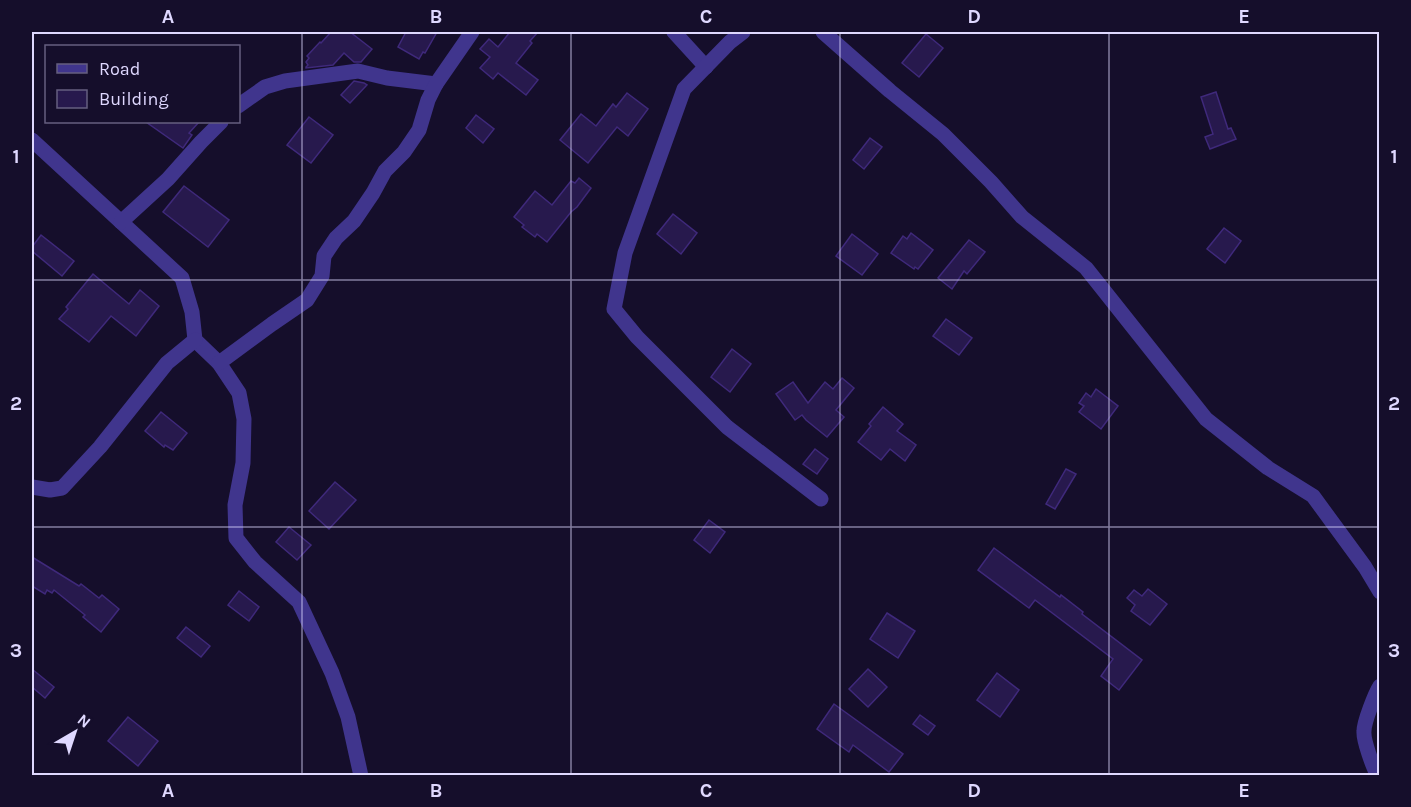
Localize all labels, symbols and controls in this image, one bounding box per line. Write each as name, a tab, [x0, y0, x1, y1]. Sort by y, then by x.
text: A	[162, 5, 175, 28]
text: B	[430, 5, 442, 28]
text: C	[700, 5, 712, 28]
text: D	[967, 5, 981, 28]
text: E	[1238, 5, 1250, 28]
legend	[45, 45, 240, 123]
text: Road	[99, 58, 140, 80]
text: Building	[99, 88, 169, 110]
text: 1	[12, 145, 20, 168]
text: 1	[1390, 145, 1398, 168]
text: 2	[10, 392, 22, 415]
text: 2	[1388, 392, 1400, 415]
text: 3	[10, 639, 22, 662]
text: 3	[1388, 639, 1400, 662]
north arrow	[45, 702, 105, 762]
text: N	[74, 710, 95, 732]
text: A	[162, 779, 175, 802]
text: B	[430, 779, 442, 802]
text: C	[700, 779, 712, 802]
text: D	[967, 779, 981, 802]
text: E	[1238, 779, 1250, 802]

